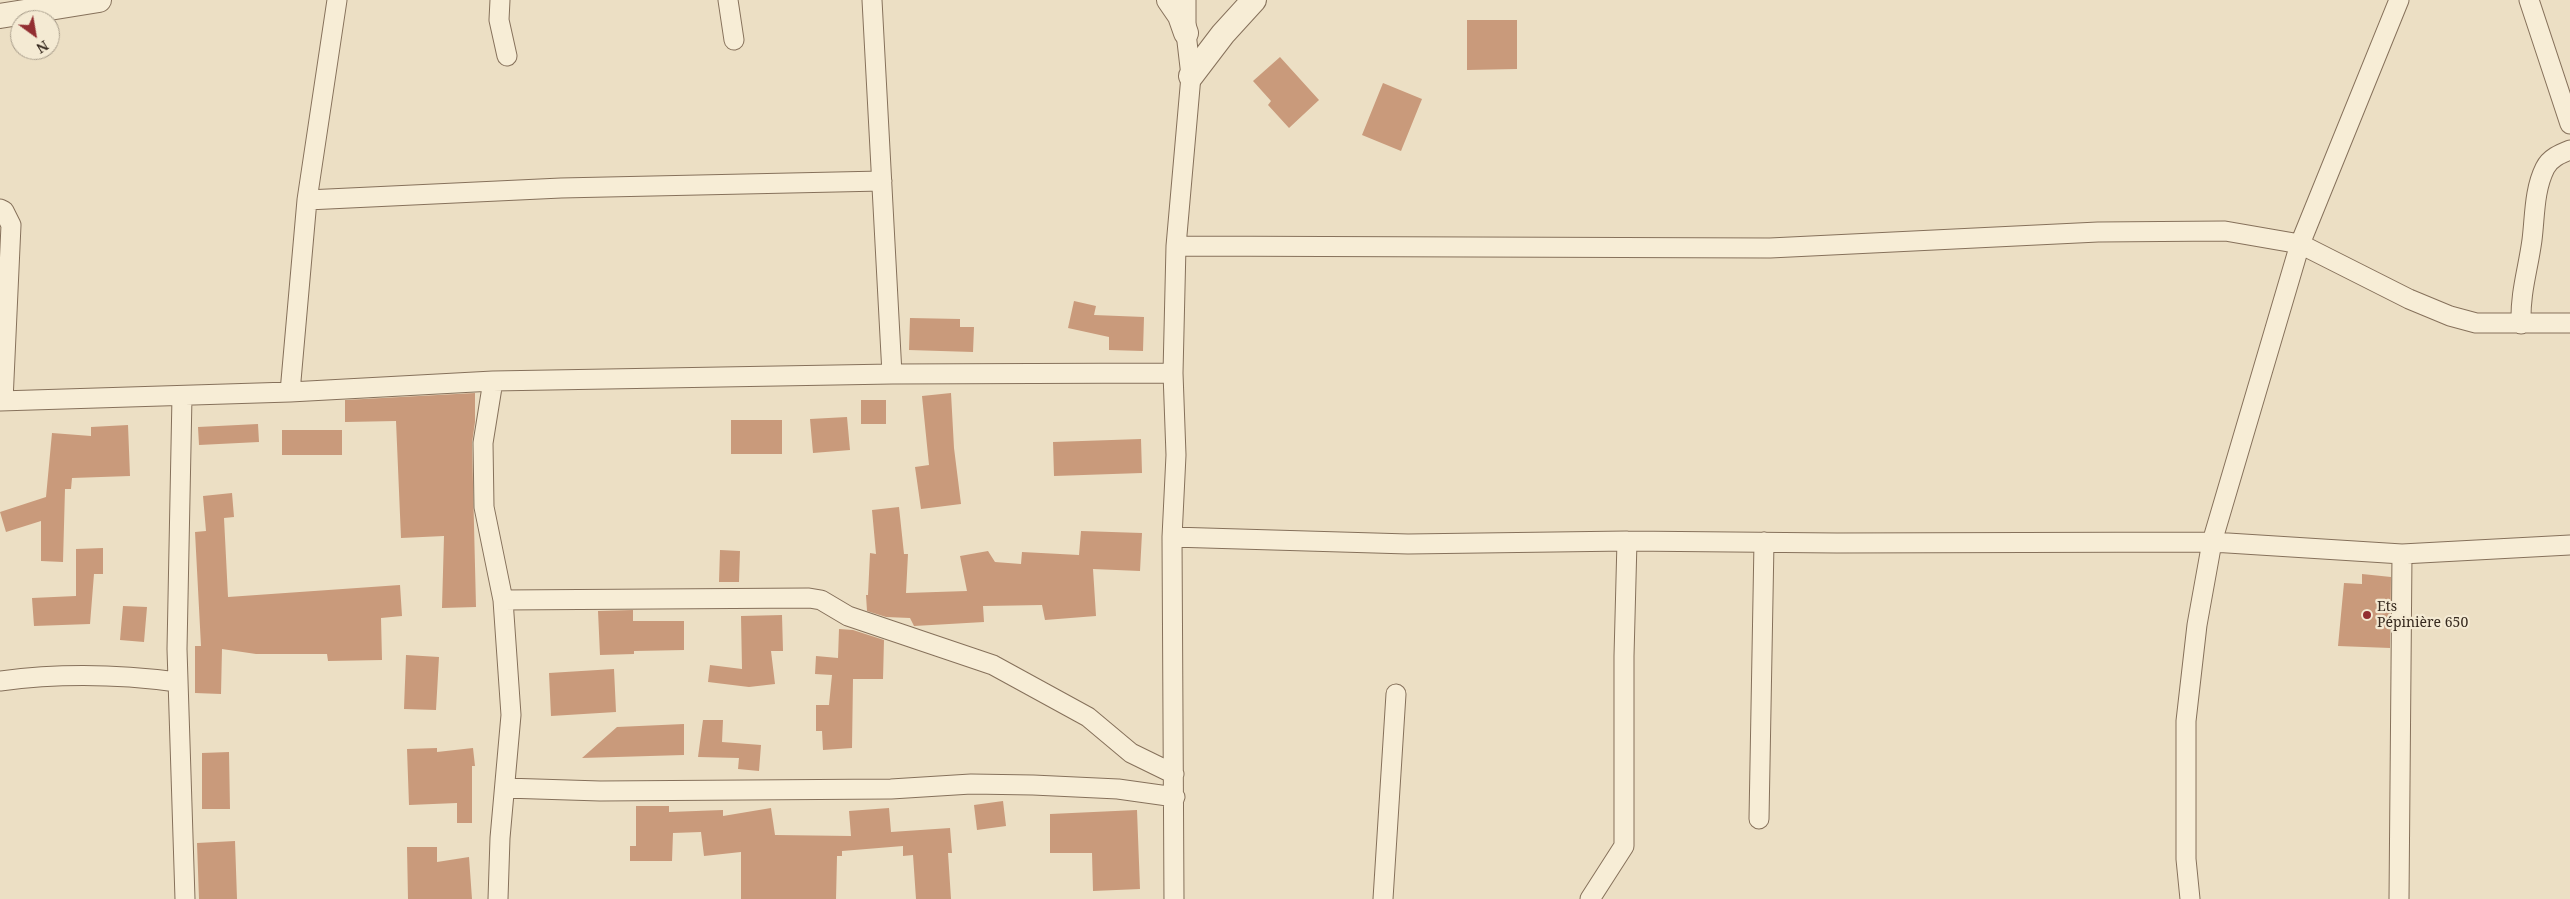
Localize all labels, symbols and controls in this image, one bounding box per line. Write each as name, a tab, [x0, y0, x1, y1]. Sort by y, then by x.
north arrow	[10, 10, 60, 60]
text: N	[33, 36, 52, 58]
place label: Ets Pépinière 650	[2377, 599, 2468, 632]
marker: Ets Pépinière 650	[2361, 609, 2373, 621]

